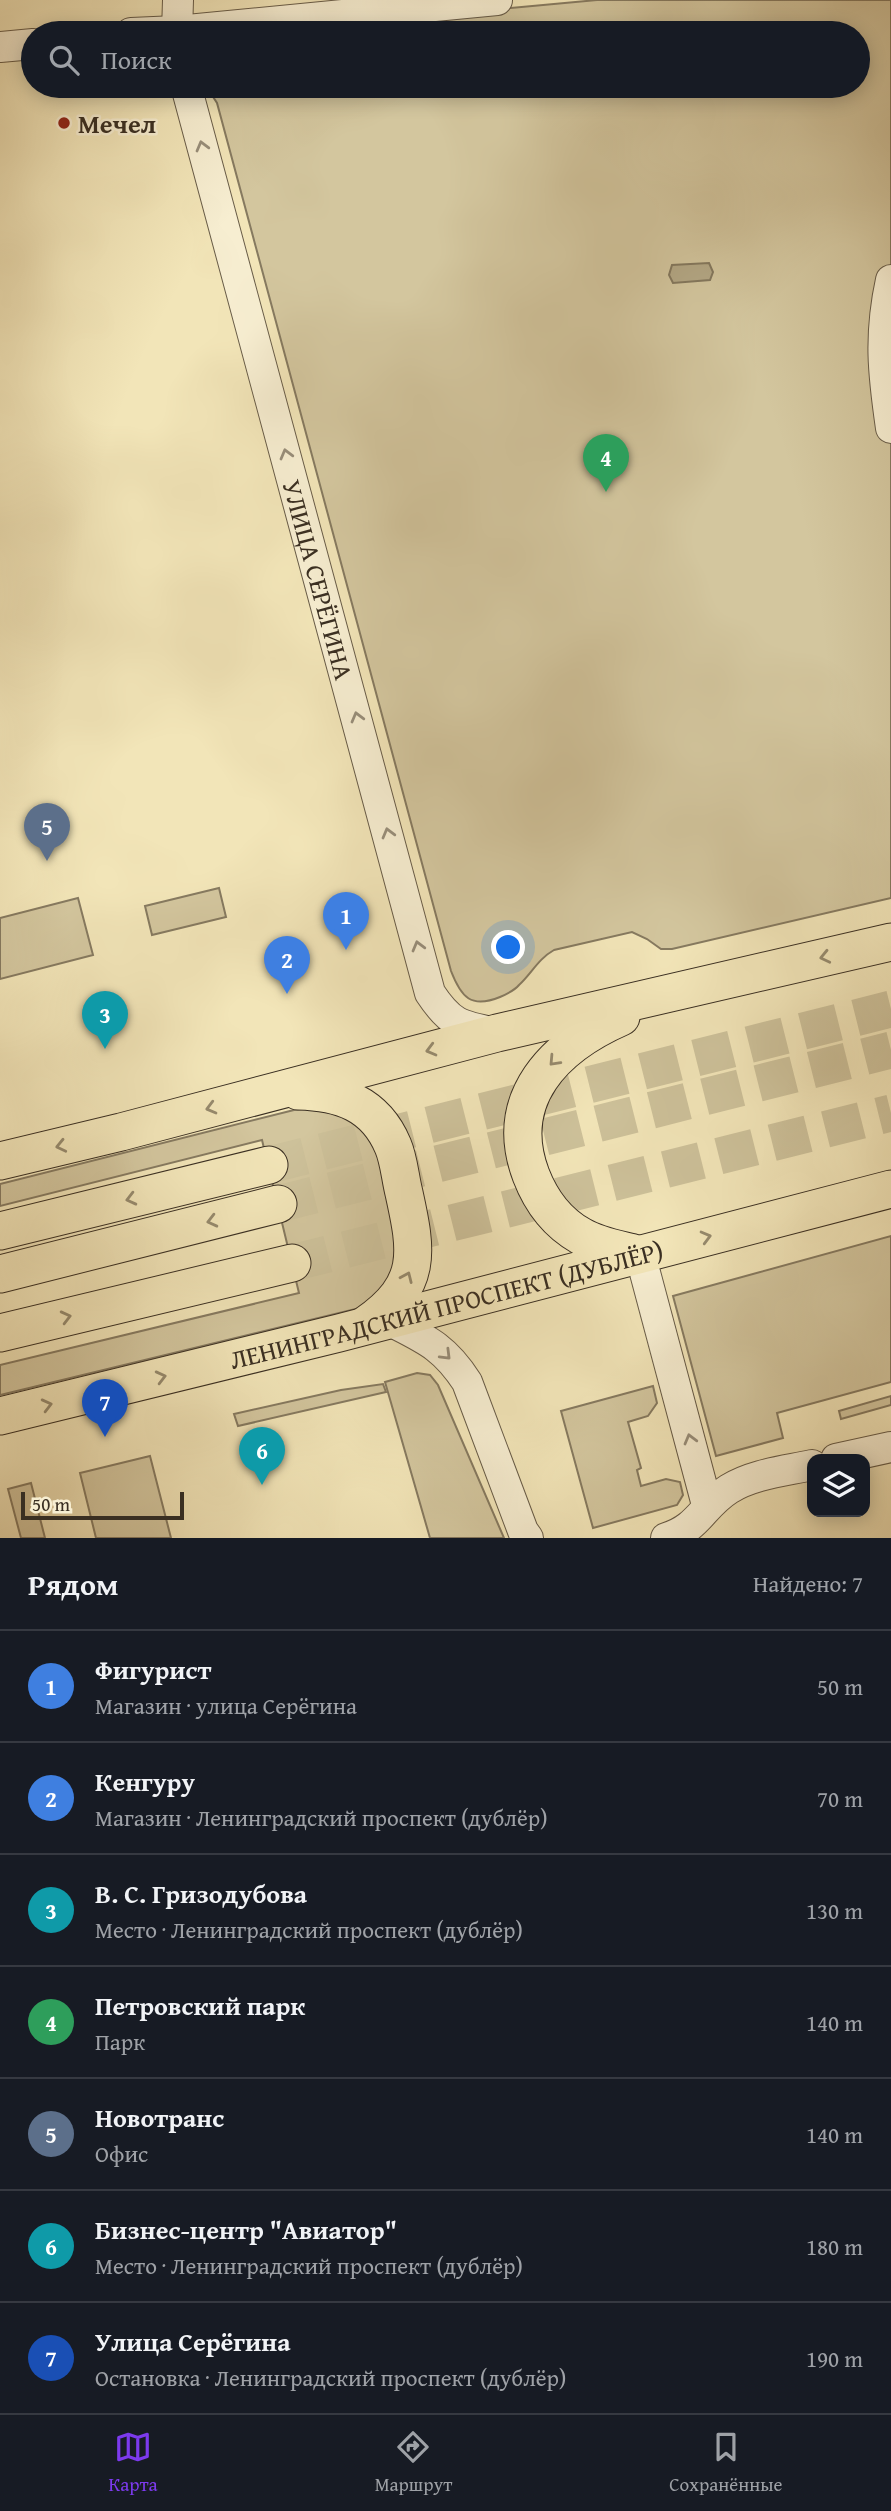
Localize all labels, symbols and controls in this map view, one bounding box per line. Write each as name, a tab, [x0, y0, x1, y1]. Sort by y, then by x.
search box	[21, 21, 870, 98]
text: Поиск	[101, 40, 172, 79]
icon: search	[45, 41, 83, 79]
place label: Мечел	[78, 104, 156, 143]
marker: Мечел	[56, 115, 72, 131]
one-way arrow	[196, 140, 211, 152]
pin: 4	[583, 434, 629, 492]
one-way arrow	[280, 448, 294, 460]
street label: УЛИЦА СЕРЁГИНА	[273, 475, 364, 684]
one-way arrow	[351, 711, 365, 723]
pin: 5	[24, 803, 70, 861]
one-way arrow	[381, 827, 396, 839]
pin: 1	[323, 892, 369, 950]
your location	[491, 930, 525, 964]
pin: 2	[264, 936, 310, 994]
one-way arrow	[411, 940, 426, 952]
one-way arrow	[819, 949, 831, 964]
pin: 3	[82, 991, 128, 1049]
one-way arrow	[425, 1042, 437, 1056]
one-way arrow	[549, 1053, 562, 1066]
one-way arrow	[205, 1100, 217, 1114]
one-way arrow	[55, 1138, 67, 1153]
one-way arrow	[125, 1191, 137, 1205]
one-way arrow	[206, 1213, 218, 1227]
street label: ЛЕНИНГРАДСКИЙ ПРОСПЕКТ (ДУБЛЁР)	[225, 1230, 667, 1379]
one-way arrow	[700, 1231, 712, 1245]
one-way arrow	[399, 1271, 413, 1284]
one-way arrow	[60, 1310, 72, 1325]
one-way arrow	[438, 1347, 450, 1359]
one-way arrow	[154, 1371, 166, 1385]
pin: 7	[82, 1379, 128, 1437]
one-way arrow	[41, 1399, 53, 1413]
pin: 6	[239, 1427, 285, 1485]
one-way arrow	[684, 1433, 698, 1445]
map controls	[807, 1454, 870, 1517]
button: layers	[807, 1454, 870, 1517]
scale bar	[21, 1489, 184, 1521]
text: 50 m	[32, 1490, 70, 1518]
text: Рядом	[28, 1562, 119, 1606]
text: Найдено: 7	[753, 1567, 863, 1600]
text: Фигурист	[95, 1650, 211, 1689]
text: 1	[45, 1670, 57, 1703]
text: 50 m	[817, 1670, 863, 1703]
text: Магазин · улица Серёгина	[95, 1689, 357, 1722]
text: Кенгуру	[95, 1762, 195, 1801]
text: 2	[45, 1782, 57, 1815]
text: 70 m	[817, 1782, 863, 1815]
text: Магазин · Ленинградский проспект (дублёр)	[95, 1801, 548, 1834]
text: В. С. Гризодубова	[95, 1874, 307, 1913]
text: 3	[45, 1894, 57, 1927]
text: 130 m	[806, 1894, 863, 1927]
text: Место · Ленинградский проспект (дублёр)	[95, 1913, 523, 1946]
text: Петровский парк	[95, 1986, 305, 2025]
text: 4	[45, 2006, 57, 2039]
text: 140 m	[806, 2006, 863, 2039]
text: Парк	[95, 2025, 145, 2058]
text: Новотранс	[95, 2098, 224, 2137]
text: 5	[45, 2118, 57, 2151]
text: 140 m	[806, 2118, 863, 2151]
text: Офис	[95, 2137, 148, 2170]
text: Бизнес-центр "Авиатор"	[95, 2210, 397, 2249]
text: 6	[45, 2230, 57, 2263]
text: 180 m	[806, 2230, 863, 2263]
text: Место · Ленинградский проспект (дублёр)	[95, 2249, 523, 2282]
text: Улица Серёгина	[95, 2322, 291, 2361]
text: 7	[45, 2342, 57, 2375]
text: 190 m	[806, 2342, 863, 2375]
text: Остановка · Ленинградский проспект (дублёр)	[95, 2361, 566, 2394]
tab: Карта	[108, 2428, 158, 2498]
tab: Маршрут	[375, 2428, 452, 2498]
tab: Сохранённые	[669, 2428, 782, 2498]

